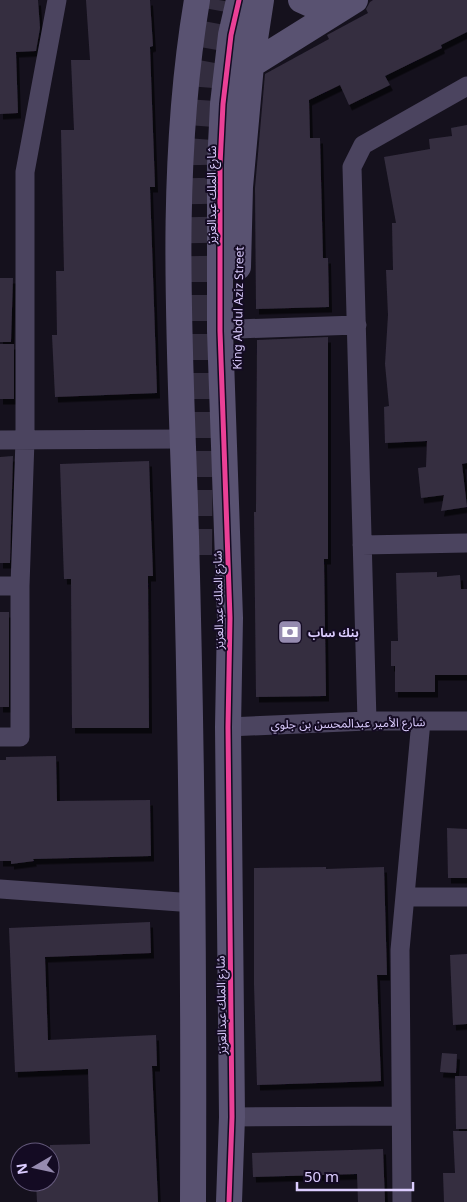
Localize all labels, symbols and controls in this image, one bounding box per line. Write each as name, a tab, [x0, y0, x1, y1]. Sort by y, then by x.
street label: شارع الملك عبدالعزيز	[203, 146, 221, 245]
street label: King Abdul Aziz Street	[228, 246, 248, 370]
street label: شارع الملك عبدالعزيز	[209, 550, 228, 650]
bank icon: بنك ساب	[277, 619, 303, 645]
place label: بنك ساب	[308, 624, 359, 641]
street label: شارع الأمير عبدالمحسن بن جلوي	[270, 713, 426, 735]
street label: شارع الملك عبدالعزيز	[212, 955, 231, 1055]
north arrow	[10, 1142, 60, 1192]
scale bar	[297, 1160, 413, 1192]
text: N	[11, 1162, 32, 1176]
text: 50 m	[304, 1166, 339, 1186]

